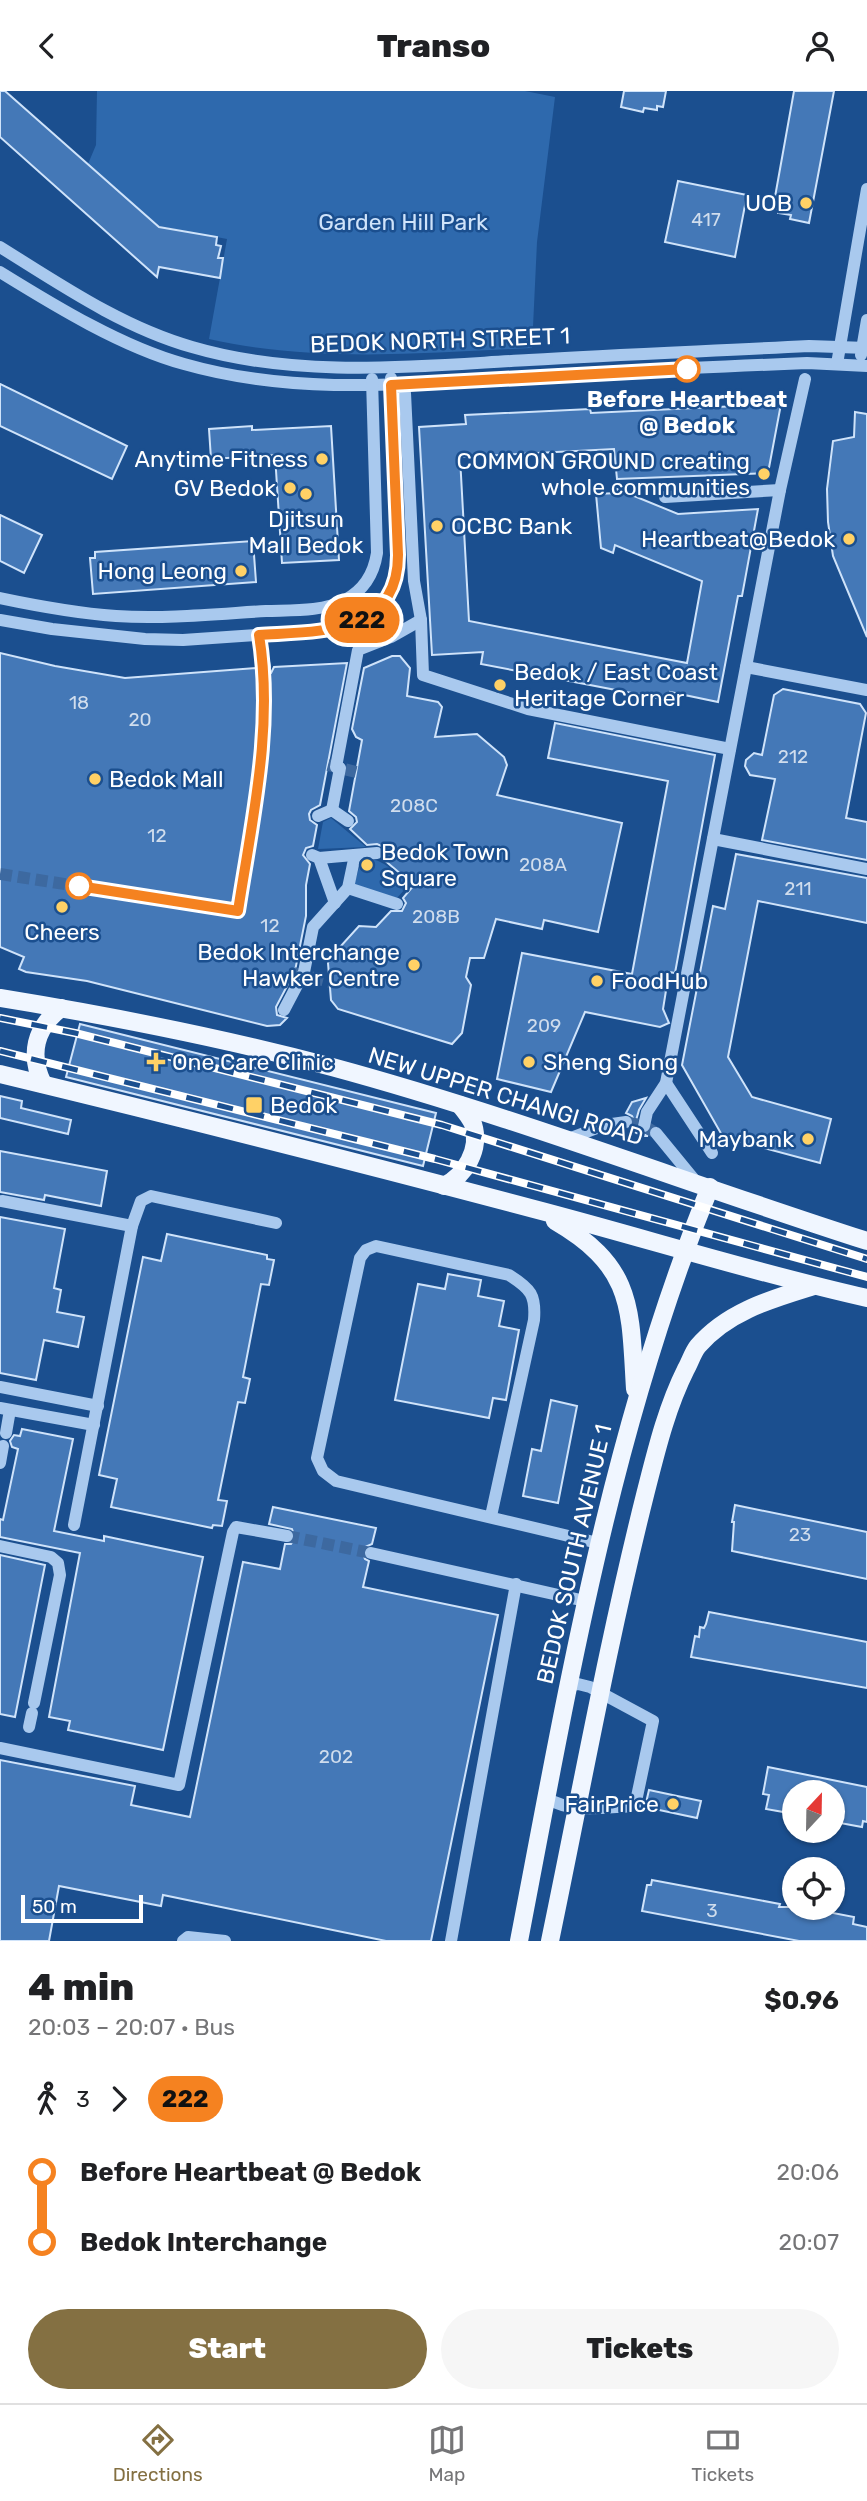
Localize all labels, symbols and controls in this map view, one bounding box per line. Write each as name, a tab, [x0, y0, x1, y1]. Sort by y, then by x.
icon: back	[28, 27, 66, 65]
text: Transo	[377, 27, 490, 65]
icon: person	[801, 27, 839, 65]
place label: UOB	[745, 189, 792, 217]
marker: UOB	[798, 195, 814, 211]
park label: Garden Hill Park	[318, 208, 488, 236]
house number: 417	[691, 208, 721, 231]
street label: BEDOK NORTH STREET 1	[309, 321, 571, 359]
marker: Before Heartbeat @ Bedok	[674, 356, 700, 382]
place label: Before Heartbeat @ Bedok	[587, 385, 788, 439]
place label: Anytime Fitness	[135, 445, 308, 473]
place label: COMMON GROUND creating whole communities	[457, 447, 750, 501]
marker: Anytime Fitness	[314, 451, 330, 467]
marker: COMMON GROUND creating whole communities	[756, 466, 772, 482]
place label: GV Bedok	[174, 474, 276, 502]
marker: GV Bedok	[282, 480, 298, 496]
marker: Djitsun Mall Bedok	[298, 486, 314, 502]
place label: Djitsun Mall Bedok	[249, 505, 364, 559]
place label: OCBC Bank	[451, 512, 572, 540]
marker: OCBC Bank	[429, 518, 445, 534]
place label: Heartbeat@Bedok	[641, 525, 835, 553]
marker: Heartbeat@Bedok	[841, 531, 857, 547]
place label: Hong Leong	[98, 557, 227, 585]
marker: Hong Leong	[233, 563, 249, 579]
line badge: 222	[322, 597, 402, 643]
text: 222	[339, 606, 385, 634]
place label: Bedok / East Coast Heritage Corner	[514, 658, 718, 712]
marker: Bedok / East Coast Heritage Corner	[492, 677, 508, 693]
house number: 18	[69, 691, 89, 714]
house number: 20	[128, 708, 152, 731]
house number: 212	[778, 745, 808, 768]
place label: Bedok Mall	[109, 765, 224, 793]
marker: Bedok Mall	[87, 771, 103, 787]
house number: 208C	[390, 794, 438, 817]
house number: 12	[147, 824, 167, 847]
place label: Bedok Town Square	[381, 838, 509, 892]
house number: 208A	[519, 853, 567, 876]
marker: Bedok Town Square	[359, 857, 375, 873]
unlabelled marker	[66, 873, 92, 899]
house number: 211	[784, 877, 812, 900]
marker: Cheers	[54, 899, 70, 915]
house number: 208B	[412, 905, 460, 928]
house number: 12	[260, 914, 280, 937]
place label: Cheers	[24, 918, 100, 946]
place label: Bedok Interchange Hawker Centre	[197, 938, 400, 992]
marker: Bedok Interchange Hawker Centre	[406, 957, 422, 973]
place label: FoodHub	[611, 967, 708, 995]
marker: FoodHub	[589, 973, 605, 989]
house number: 209	[527, 1014, 561, 1037]
street label: NEW UPPER CHANGI ROAD	[365, 1041, 647, 1151]
place label: One Care Clinic	[172, 1048, 334, 1076]
place label: Sheng Siong	[543, 1048, 678, 1076]
marker: One Care Clinic	[146, 1052, 166, 1072]
marker: Sheng Siong	[521, 1054, 537, 1070]
place label: Bedok	[270, 1091, 337, 1119]
marker: Bedok	[244, 1095, 264, 1115]
place label: Maybank	[698, 1125, 794, 1153]
marker: Maybank	[800, 1131, 816, 1147]
street label: BEDOK SOUTH AVENUE 1	[530, 1421, 618, 1687]
house number: 23	[789, 1523, 811, 1546]
house number: 202	[319, 1745, 353, 1768]
north arrow	[782, 1780, 845, 1843]
map controls	[782, 1780, 845, 1920]
place label: FairPrice	[565, 1790, 659, 1818]
marker: FairPrice	[665, 1796, 681, 1812]
button: locate	[782, 1857, 845, 1920]
scale bar	[21, 1892, 144, 1924]
text: 50 m	[32, 1895, 77, 1918]
house number: 3	[706, 1899, 718, 1922]
text: 4 min	[28, 1964, 134, 2010]
text: $0.96	[764, 1985, 839, 2016]
text: 20:03 – 20:07 · Bus	[28, 2013, 235, 2041]
icon: walk	[28, 2080, 66, 2118]
icon: forward	[100, 2080, 138, 2118]
text: 3	[76, 2085, 90, 2113]
text: 222	[162, 2085, 209, 2113]
text: Before Heartbeat @ Bedok	[80, 2157, 421, 2188]
text: 20:06	[777, 2158, 839, 2186]
text: Bedok Interchange	[80, 2227, 327, 2258]
text: 20:07	[779, 2228, 839, 2256]
button: Start	[28, 2309, 427, 2389]
button: Tickets	[441, 2309, 839, 2389]
tab: Directions	[113, 2421, 203, 2486]
tab: Map	[428, 2421, 466, 2486]
tab: Tickets	[691, 2421, 754, 2486]

